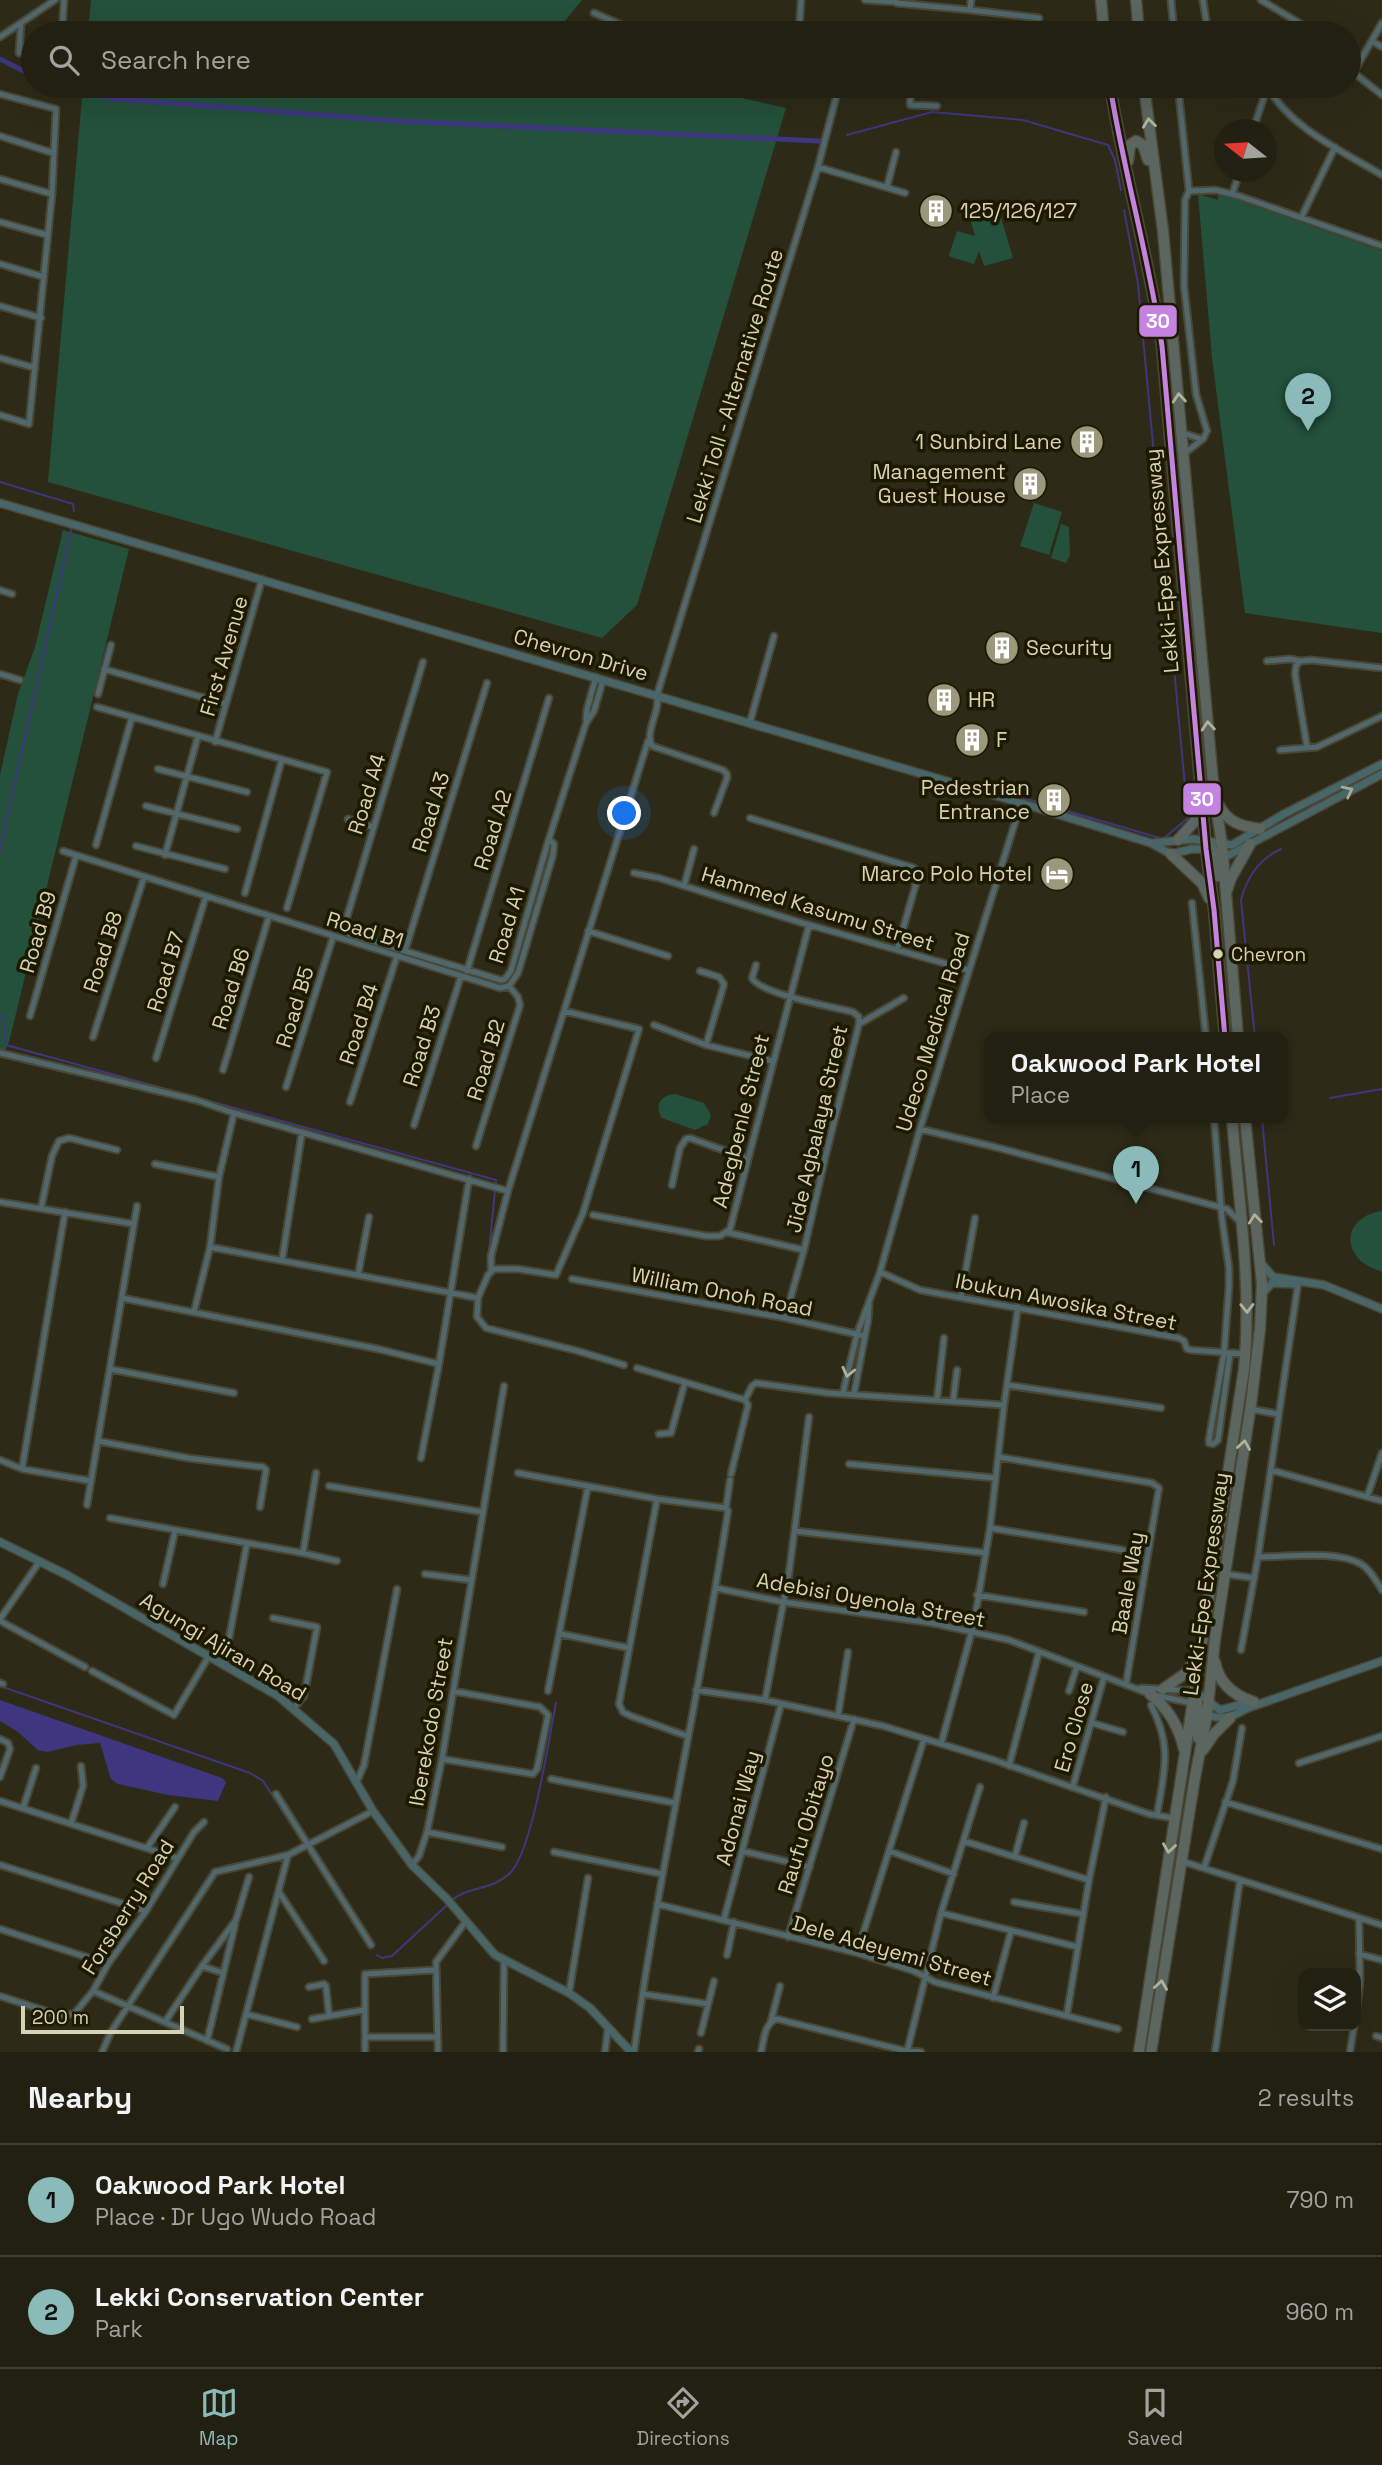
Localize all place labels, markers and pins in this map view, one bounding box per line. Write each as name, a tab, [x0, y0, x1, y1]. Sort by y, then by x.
building icon: 125/126/127	[917, 192, 955, 230]
place label: 125/126/127	[960, 197, 1077, 224]
pin: 2	[1285, 373, 1331, 431]
building icon: 1 Sunbird Lane	[1068, 423, 1106, 461]
place label: 1 Sunbird Lane	[915, 428, 1062, 455]
place label: Management Guest House	[872, 458, 1006, 509]
building icon: Management Guest House	[1011, 465, 1049, 503]
building icon: Security	[983, 629, 1021, 667]
place label: Security	[1026, 634, 1112, 661]
building icon: HR	[925, 681, 963, 719]
place label: HR	[968, 686, 995, 713]
building icon: F	[953, 721, 991, 759]
place label: F	[996, 726, 1007, 753]
place label: Pedestrian Entrance	[921, 774, 1030, 825]
building icon: Pedestrian Entrance	[1035, 781, 1073, 819]
hotel icon: Marco Polo Hotel	[1038, 855, 1076, 893]
place label: Marco Polo Hotel	[861, 860, 1032, 887]
place label: Chevron	[1231, 942, 1306, 967]
marker: Chevron	[1211, 947, 1225, 961]
pin: 1	[1113, 1146, 1159, 1204]

